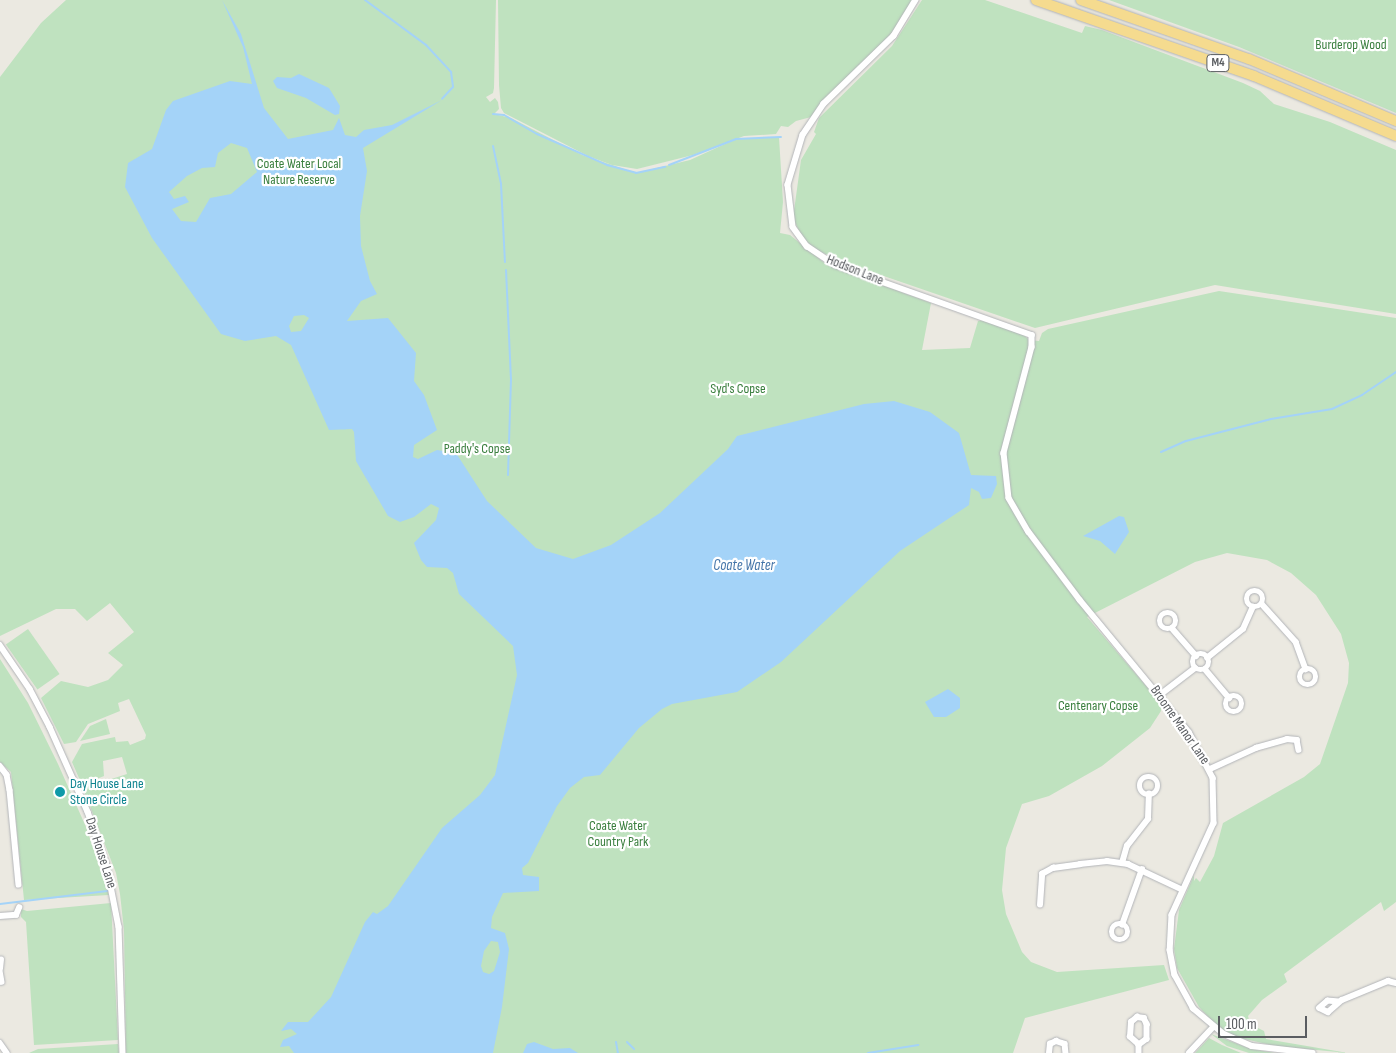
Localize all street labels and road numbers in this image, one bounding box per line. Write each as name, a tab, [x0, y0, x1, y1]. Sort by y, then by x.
road number: M4	[1206, 54, 1230, 72]
street label: Hodson Lane	[824, 251, 886, 289]
street label: Broome Manor Lane	[1147, 682, 1213, 768]
street label: Day House Lane	[82, 815, 120, 891]

